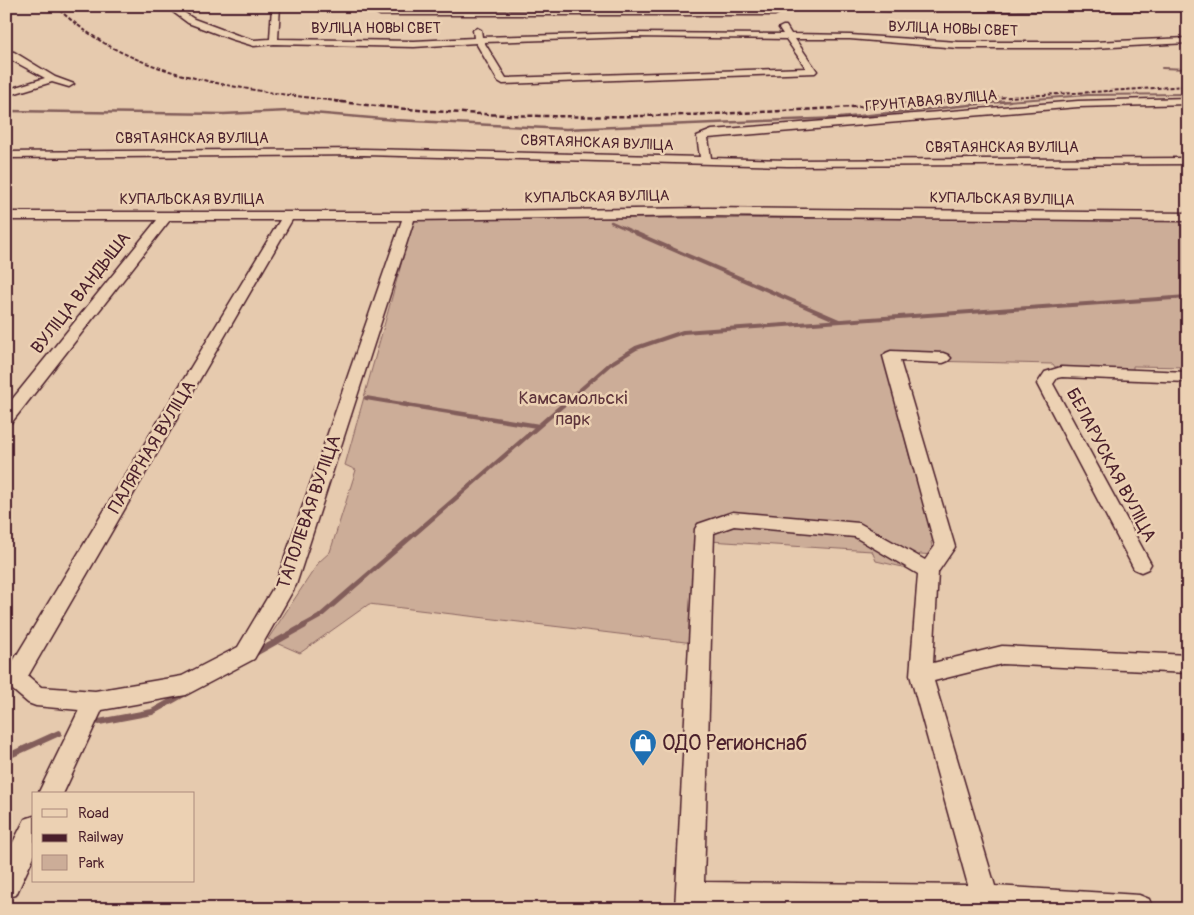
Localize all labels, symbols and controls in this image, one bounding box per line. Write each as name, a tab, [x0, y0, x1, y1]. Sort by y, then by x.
street label: ВУЛІЦА НОВЫ СВЕТ	[888, 17, 1018, 41]
street label: ВУЛІЦА НОВЫ СВЕТ	[311, 19, 441, 38]
street label: ГРУНТАВАЯ ВУЛІЦА	[864, 86, 998, 116]
street label: СВЯТАЯНСКАЯ ВУЛІЦА	[115, 129, 269, 148]
street label: СВЯТАЯНСКАЯ ВУЛІЦА	[520, 131, 674, 155]
street label: СВЯТАЯНСКАЯ ВУЛІЦА	[925, 138, 1079, 157]
street label: КУПАЛЬСКАЯ ВУЛІЦА	[524, 186, 670, 208]
street label: КУПАЛЬСКАЯ ВУЛІЦА	[929, 188, 1075, 210]
street label: КУПАЛЬСКАЯ ВУЛІЦА	[119, 190, 265, 209]
street label: ВУЛІЦА ВАНДЫША	[26, 227, 136, 359]
street label: ПАЛЯРНАЯ ВУЛІЦА	[103, 376, 201, 518]
street label: БЕЛАРУСКАЯ ВУЛІЦА	[1061, 384, 1161, 546]
park label: Камсамольскі парк	[518, 387, 628, 431]
street label: ТАПОЛЕВАЯ ВУЛІЦА	[272, 432, 346, 592]
shop icon: ОДО Регионснаб	[628, 728, 658, 767]
place label: ОДО Регионснаб	[662, 730, 807, 757]
legend	[32, 792, 195, 882]
text: Road	[78, 804, 109, 823]
text: Railway	[78, 828, 124, 847]
text: Park	[78, 854, 105, 873]

